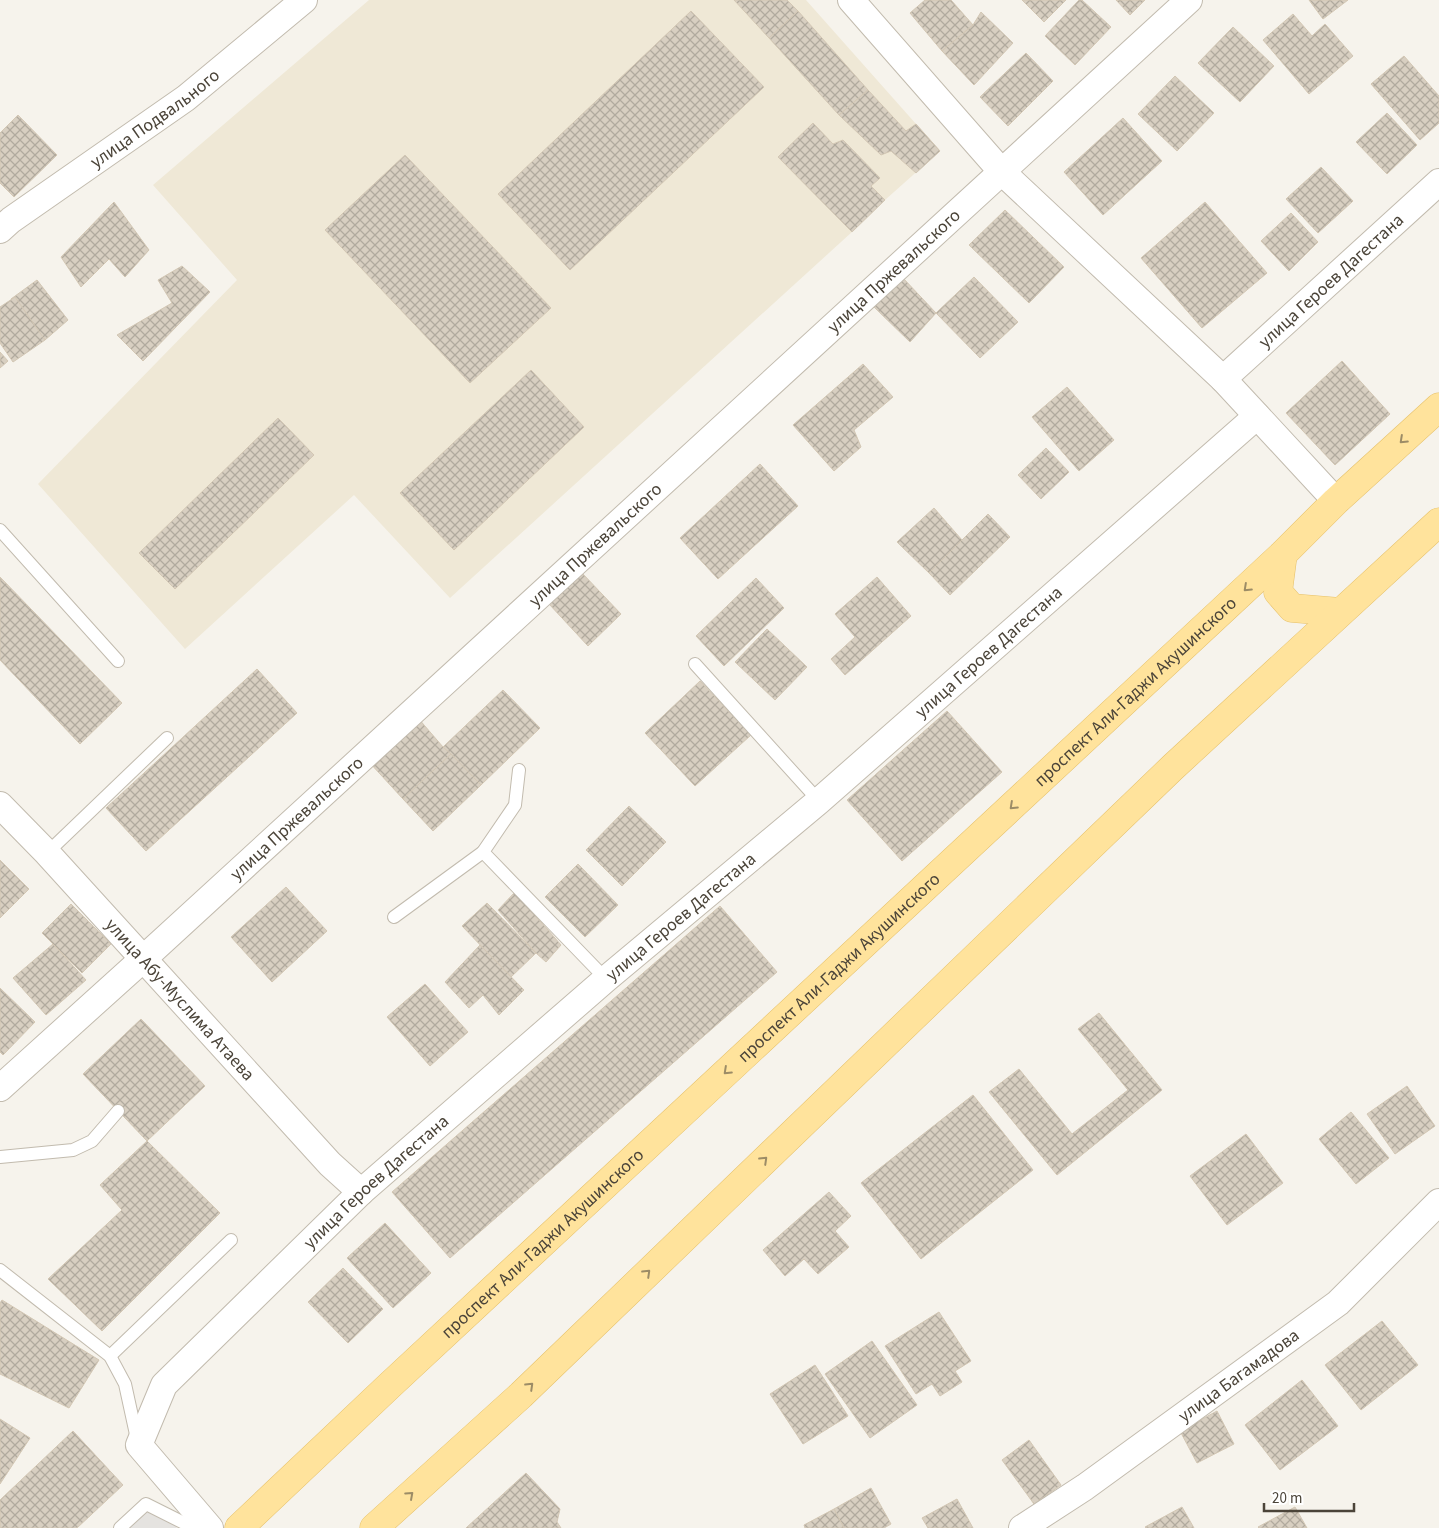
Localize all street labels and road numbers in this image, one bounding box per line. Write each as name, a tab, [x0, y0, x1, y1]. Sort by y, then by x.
street label: улица Подвального	[85, 63, 225, 174]
street label: улица Пржевальского	[821, 203, 966, 338]
street label: улица Героев Дагестана	[1253, 208, 1409, 353]
street label: улица Пржевальского	[523, 477, 667, 612]
street label: улица Героев Дагестана	[909, 580, 1068, 724]
street label: проспект Али-Гаджи Акушинского	[1028, 591, 1242, 792]
street label: улица Пржевальского	[224, 750, 369, 886]
street label: улица Героев Дагестана	[600, 846, 761, 987]
street label: проспект Али-Гаджи Акушинского	[732, 867, 946, 1068]
street label: улица Абу-Муслима Атаева	[100, 913, 261, 1086]
street label: улица Героев Дагестана	[298, 1109, 454, 1254]
street label: проспект Али-Гаджи Акушинского	[435, 1143, 649, 1344]
street label: улица Багамадова	[1173, 1323, 1304, 1428]

